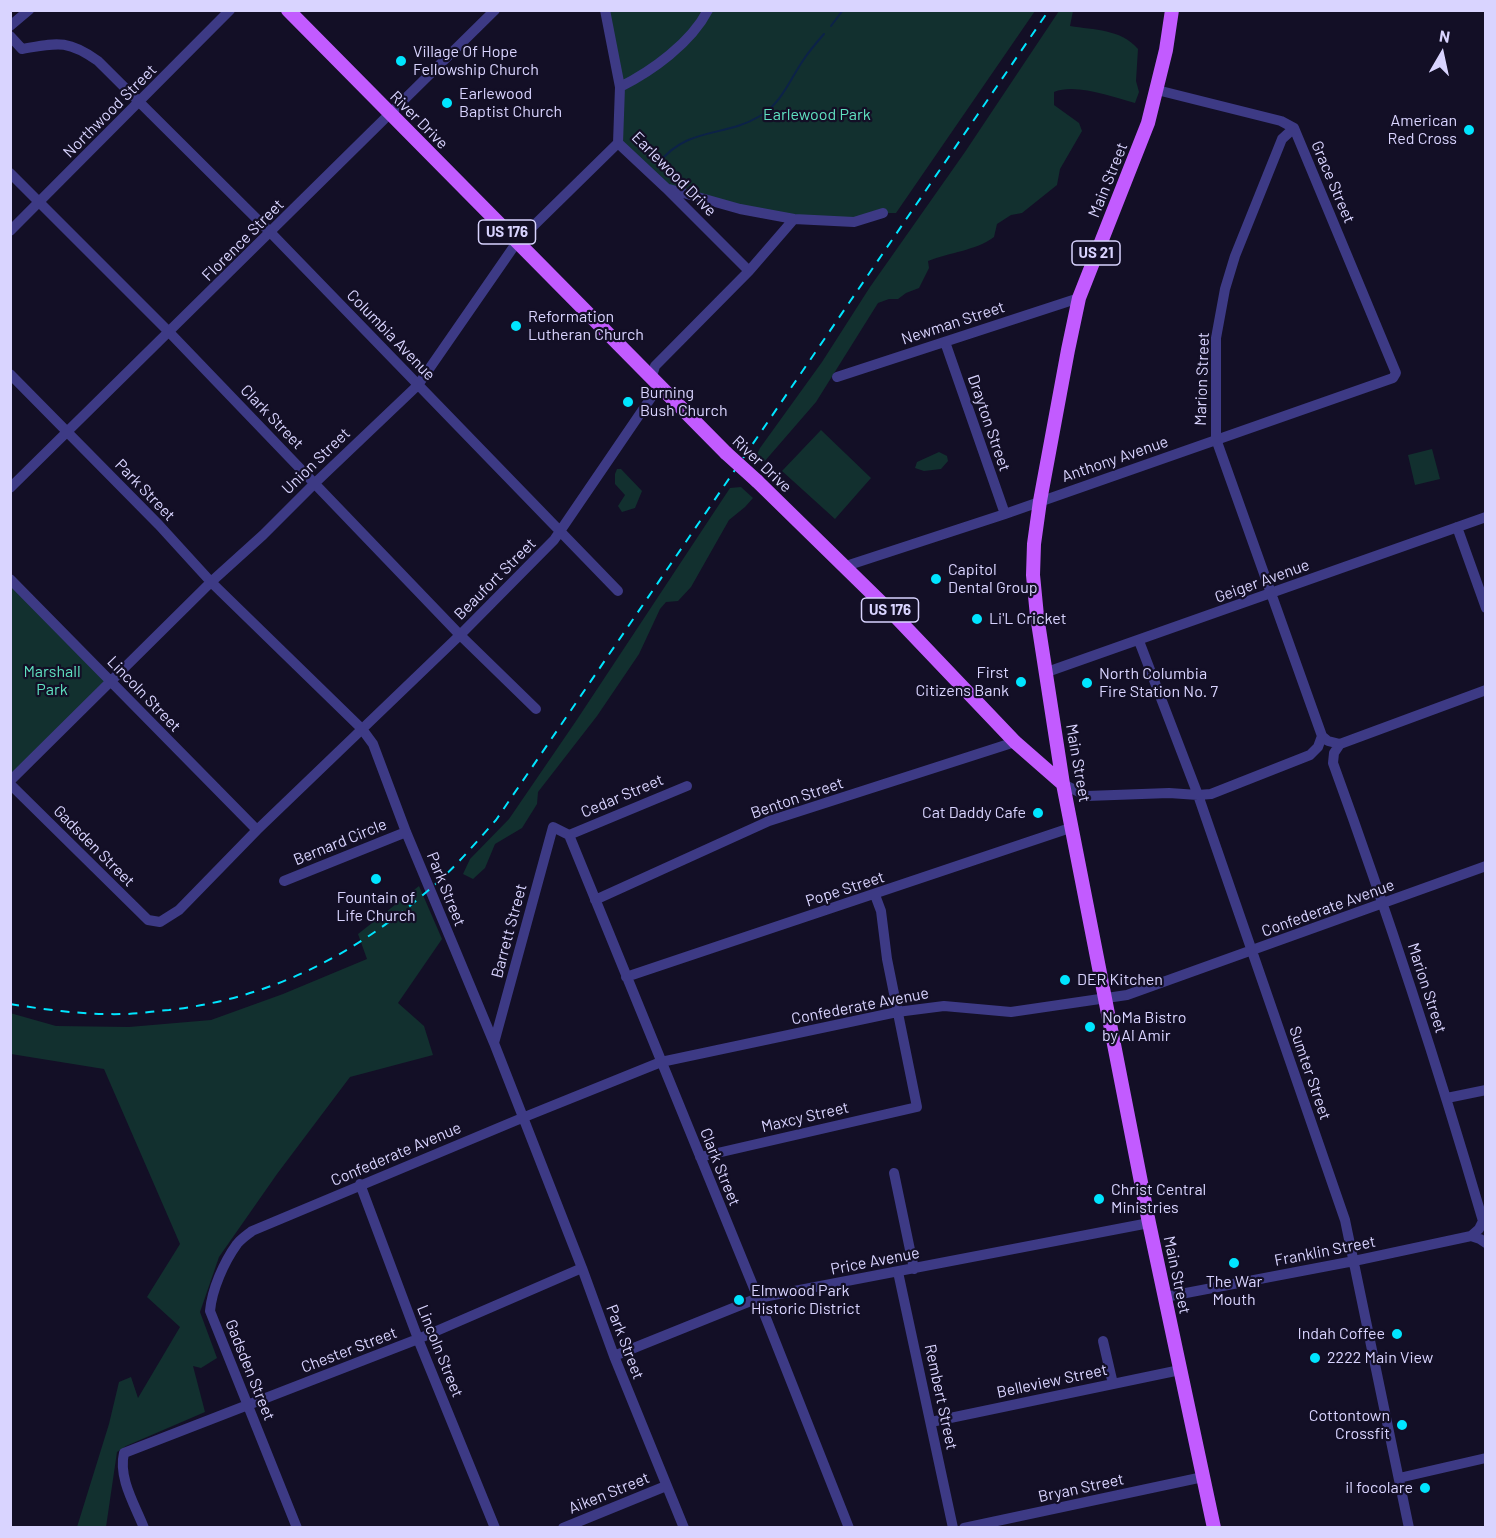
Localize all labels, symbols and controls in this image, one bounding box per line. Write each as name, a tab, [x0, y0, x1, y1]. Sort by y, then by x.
north arrow	[1412, 24, 1472, 84]
text: N	[1438, 26, 1452, 46]
place label: Village Of Hope Fellowship Church	[413, 42, 539, 80]
marker: Village Of Hope Fellowship Church	[394, 54, 408, 68]
street label: Northwood Street	[59, 60, 161, 162]
place label: Earlewood Baptist Church	[459, 84, 562, 122]
street label: River Drive	[386, 87, 452, 153]
marker: Earlewood Baptist Church	[440, 96, 454, 110]
park label: Earlewood Park	[763, 105, 871, 125]
place label: American Red Cross	[1387, 111, 1457, 149]
marker: American Red Cross	[1462, 123, 1476, 137]
street label: Earlewood Drive	[628, 128, 720, 220]
street label: Grace Street	[1307, 138, 1359, 226]
street label: Main Street	[1084, 140, 1132, 220]
street label: Florence Street	[198, 195, 288, 285]
road number: US 176	[478, 220, 536, 244]
road number: US 21	[1072, 241, 1120, 265]
street label: Columbia Avenue	[343, 286, 439, 384]
street label: Newman Street	[899, 297, 1007, 349]
place label: Reformation Lutheran Church	[528, 307, 644, 345]
marker: Reformation Lutheran Church	[509, 319, 523, 333]
street label: Marion Street	[1191, 332, 1213, 426]
street label: Drayton Street	[963, 372, 1015, 474]
street label: Clark Street	[237, 381, 307, 453]
place label: Burning Bush Church	[640, 383, 728, 421]
marker: Burning Bush Church	[621, 395, 635, 409]
street label: Union Street	[278, 424, 354, 498]
street label: River Drive	[728, 432, 796, 496]
street label: Anthony Avenue	[1059, 432, 1171, 486]
street label: Park Street	[111, 455, 179, 525]
street label: Beaufort Street	[450, 534, 540, 624]
street label: Geiger Avenue	[1212, 555, 1312, 607]
place label: Capitol Dental Group	[948, 560, 1038, 598]
marker: Capitol Dental Group	[929, 572, 943, 586]
road number: US 176	[862, 598, 918, 622]
place label: Li'L Cricket	[989, 609, 1066, 629]
marker: Li'L Cricket	[970, 612, 984, 626]
street label: Lincoln Street	[103, 652, 185, 736]
park label: Marshall Park	[23, 662, 81, 700]
place label: First Citizens Bank	[915, 663, 1009, 701]
place label: North Columbia Fire Station No. 7	[1099, 664, 1218, 702]
marker: First Citizens Bank	[1014, 675, 1028, 689]
marker: North Columbia Fire Station No. 7	[1080, 676, 1094, 690]
street label: Main Street	[1062, 722, 1094, 804]
street label: Cedar Street	[578, 770, 666, 822]
street label: Benton Street	[748, 773, 846, 823]
street label: Gadsden Street	[49, 801, 139, 891]
place label: Cat Daddy Cafe	[922, 803, 1026, 823]
marker: Cat Daddy Cafe	[1031, 806, 1045, 820]
street label: Bernard Circle	[291, 815, 389, 869]
street label: Park Street	[422, 849, 470, 929]
street label: Pope Street	[803, 867, 887, 911]
marker: Fountain of Life Church	[369, 872, 383, 886]
street label: Confederate Avenue	[1259, 875, 1397, 941]
street label: Barrett Street	[487, 882, 531, 980]
place label: Fountain of Life Church	[336, 888, 416, 926]
street label: Marion Street	[1403, 940, 1451, 1036]
place label: DER Kitchen	[1077, 970, 1163, 990]
marker: DER Kitchen	[1058, 973, 1072, 987]
street label: Confederate Avenue	[790, 983, 930, 1029]
place label: NoMa Bistro by Al Amir	[1102, 1008, 1186, 1046]
marker: NoMa Bistro by Al Amir	[1083, 1020, 1097, 1034]
street label: Sumter Street	[1285, 1024, 1335, 1122]
street label: Maxcy Street	[759, 1098, 851, 1136]
street label: Confederate Avenue	[328, 1118, 464, 1190]
street label: Clark Street	[696, 1125, 744, 1209]
place label: Christ Central Ministries	[1111, 1180, 1206, 1218]
marker: Christ Central Ministries	[1092, 1192, 1106, 1206]
street label: Franklin Street	[1273, 1232, 1377, 1270]
street label: Main Street	[1159, 1234, 1195, 1316]
street label: Price Avenue	[829, 1243, 921, 1279]
marker: The War Mouth	[1227, 1256, 1241, 1270]
place label: The War Mouth	[1206, 1272, 1262, 1310]
place label: Elmwood Park Historic District	[751, 1281, 860, 1319]
marker: Elmwood Park Historic District	[732, 1293, 746, 1307]
street label: Lincoln Street	[413, 1302, 467, 1400]
street label: Park Street	[602, 1302, 648, 1382]
street label: Gadsden Street	[221, 1317, 279, 1423]
street label: Chester Street	[298, 1323, 400, 1377]
place label: Indah Coffee	[1298, 1324, 1385, 1344]
marker: Indah Coffee	[1390, 1327, 1404, 1341]
street label: Rembert Street	[920, 1342, 962, 1452]
place label: 2222 Main View	[1327, 1348, 1433, 1368]
marker: 2222 Main View	[1308, 1351, 1322, 1365]
street label: Belleview Street	[995, 1360, 1109, 1402]
place label: Cottontown Crossfit	[1309, 1406, 1390, 1444]
marker: Cottontown Crossfit	[1395, 1418, 1409, 1432]
street label: Aiken Street	[566, 1468, 652, 1518]
street label: Bryan Street	[1036, 1470, 1126, 1506]
place label: il focolare	[1345, 1478, 1413, 1498]
marker: il focolare	[1418, 1481, 1432, 1495]

